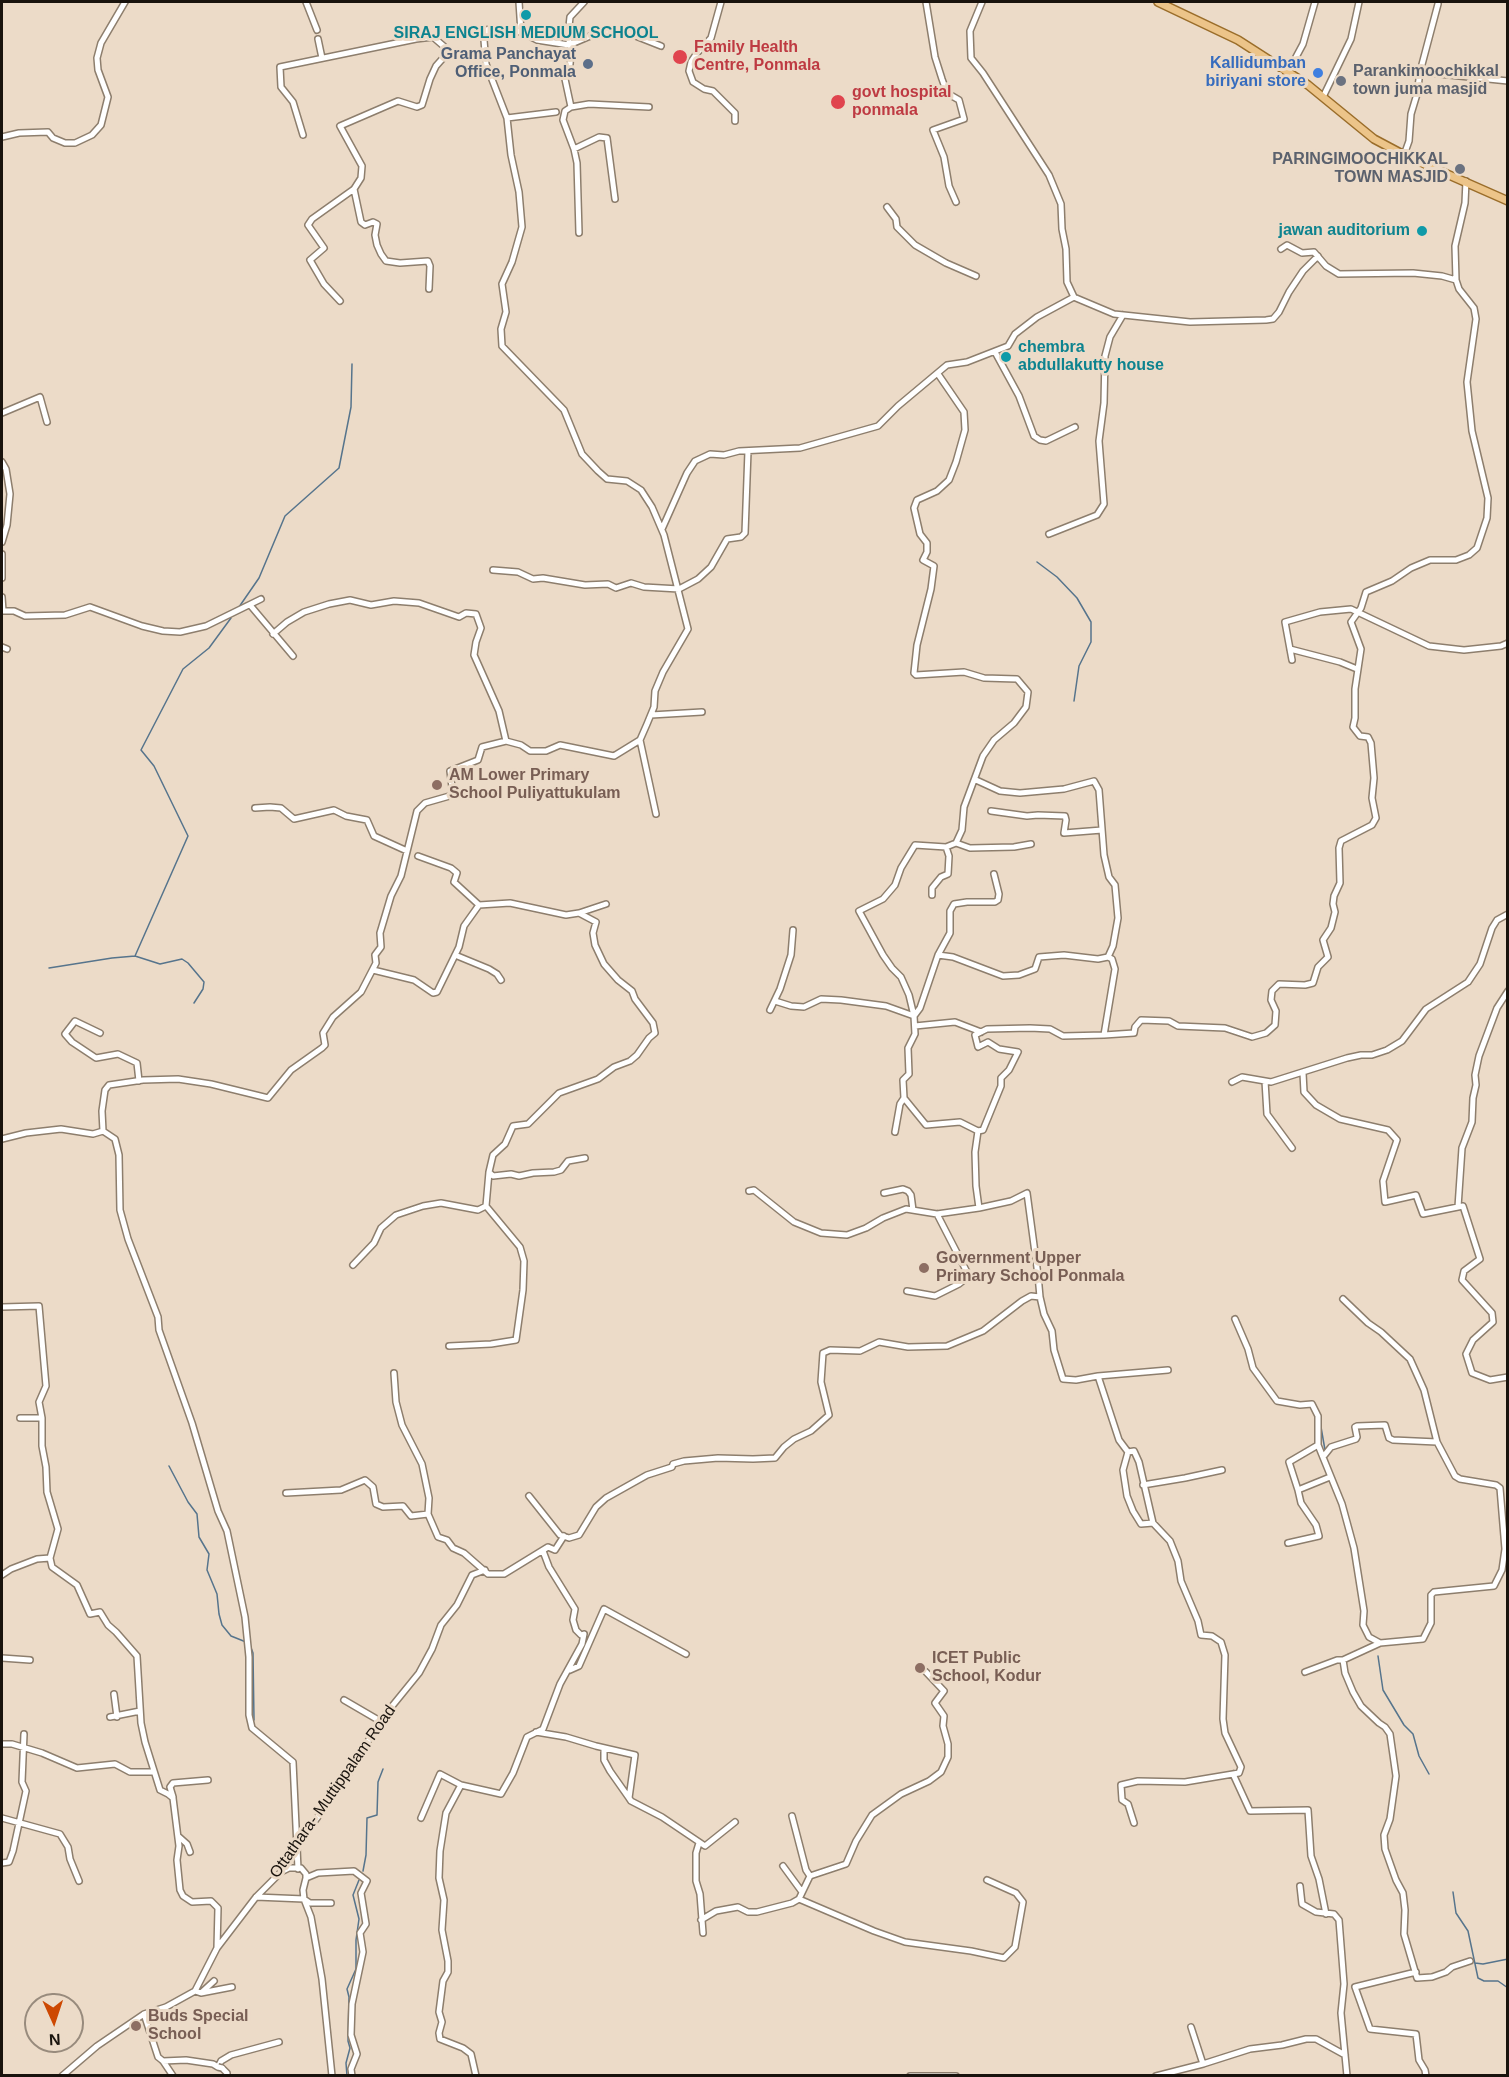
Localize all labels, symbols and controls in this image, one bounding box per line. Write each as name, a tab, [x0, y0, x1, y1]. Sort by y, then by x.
marker: SIRAJ ENGLISH MEDIUM SCHOOL	[519, 8, 533, 22]
place label: SIRAJ ENGLISH MEDIUM SCHOOL	[394, 24, 658, 44]
place label: Family Health Centre, Ponmala	[694, 38, 820, 76]
place label: Grama Panchayat Office, Ponmala	[441, 45, 576, 83]
marker: Family Health Centre, Ponmala	[671, 48, 689, 66]
place label: Kallidumban biriyani store	[1206, 54, 1306, 92]
marker: Grama Panchayat Office, Ponmala	[581, 57, 595, 71]
place label: Parankimoochikkal town juma masjid	[1353, 62, 1499, 100]
marker: Kallidumban biriyani store	[1311, 66, 1325, 80]
marker: Parankimoochikkal town juma masjid	[1334, 74, 1348, 88]
place label: govt hospital ponmala	[852, 83, 952, 121]
marker: govt hospital ponmala	[829, 93, 847, 111]
place label: PARINGIMOOCHIKKAL TOWN MASJID	[1272, 150, 1448, 188]
marker: PARINGIMOOCHIKKAL TOWN MASJID	[1453, 162, 1467, 176]
place label: jawan auditorium	[1278, 221, 1410, 241]
marker: jawan auditorium	[1415, 224, 1429, 238]
place label: chembra abdullakutty house	[1018, 338, 1164, 376]
marker: chembra abdullakutty house	[999, 350, 1013, 364]
place label: AM Lower Primary School Puliyattukulam	[449, 766, 621, 804]
marker: AM Lower Primary School Puliyattukulam	[430, 778, 444, 792]
place label: Government Upper Primary School Ponmala	[936, 1249, 1125, 1287]
marker: Government Upper Primary School Ponmala	[917, 1261, 931, 1275]
place label: ICET Public School, Kodur	[932, 1649, 1041, 1687]
marker: ICET Public School, Kodur	[913, 1661, 927, 1675]
street label: Ottathara- Muttippalam Road	[266, 1702, 400, 1882]
north arrow	[24, 1993, 84, 2053]
place label: Buds Special School	[148, 2007, 248, 2045]
marker: Buds Special School	[129, 2019, 143, 2033]
text: N	[49, 2031, 61, 2048]

